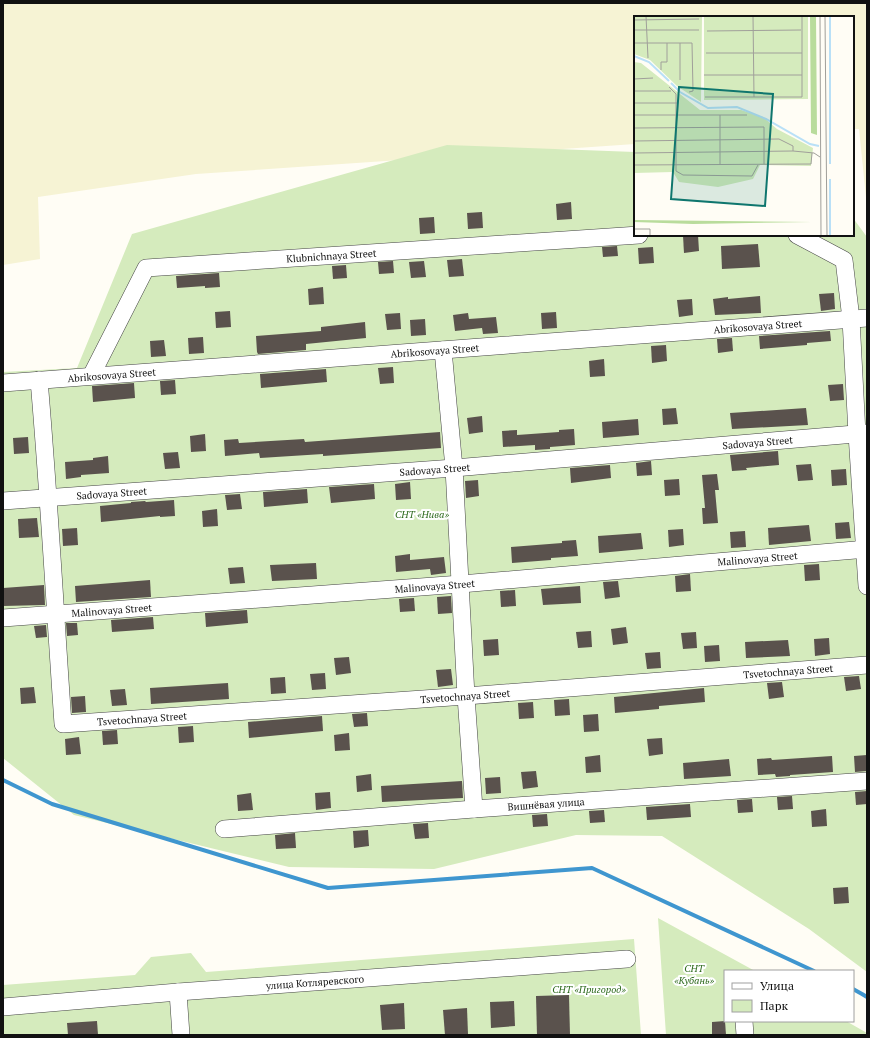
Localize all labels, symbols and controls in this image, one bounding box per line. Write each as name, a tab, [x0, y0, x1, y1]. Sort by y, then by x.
inset map	[634, 16, 854, 236]
street label: Klubnichnaya Street	[286, 246, 377, 265]
street label: Abrikosovaya Street	[713, 316, 803, 336]
street label: Abrikosovaya Street	[390, 341, 480, 360]
street label: Abrikosovaya Street	[67, 365, 157, 385]
street label: Sadovaya Street	[722, 433, 794, 452]
street label: Sadovaya Street	[399, 460, 471, 478]
street label: Sadovaya Street	[76, 484, 148, 502]
park label: СНТ «Нива»	[395, 508, 449, 521]
street label: Malinovaya Street	[717, 548, 799, 568]
street label: Malinovaya Street	[394, 576, 476, 595]
street label: Malinovaya Street	[71, 600, 153, 619]
street label: Tsvetochnaya Street	[743, 661, 834, 681]
street label: Tsvetochnaya Street	[420, 686, 511, 706]
street label: Tsvetochnaya Street	[97, 709, 188, 728]
street label: Вишнёвая улица	[507, 795, 585, 813]
park label: СНТ «Кубань»	[674, 962, 714, 987]
legend	[724, 970, 854, 1022]
street label: улица Котляревского	[265, 972, 365, 992]
text: Улица	[760, 978, 794, 993]
park label: СНТ «Пригород»	[552, 983, 626, 996]
text: Парк	[760, 998, 788, 1013]

